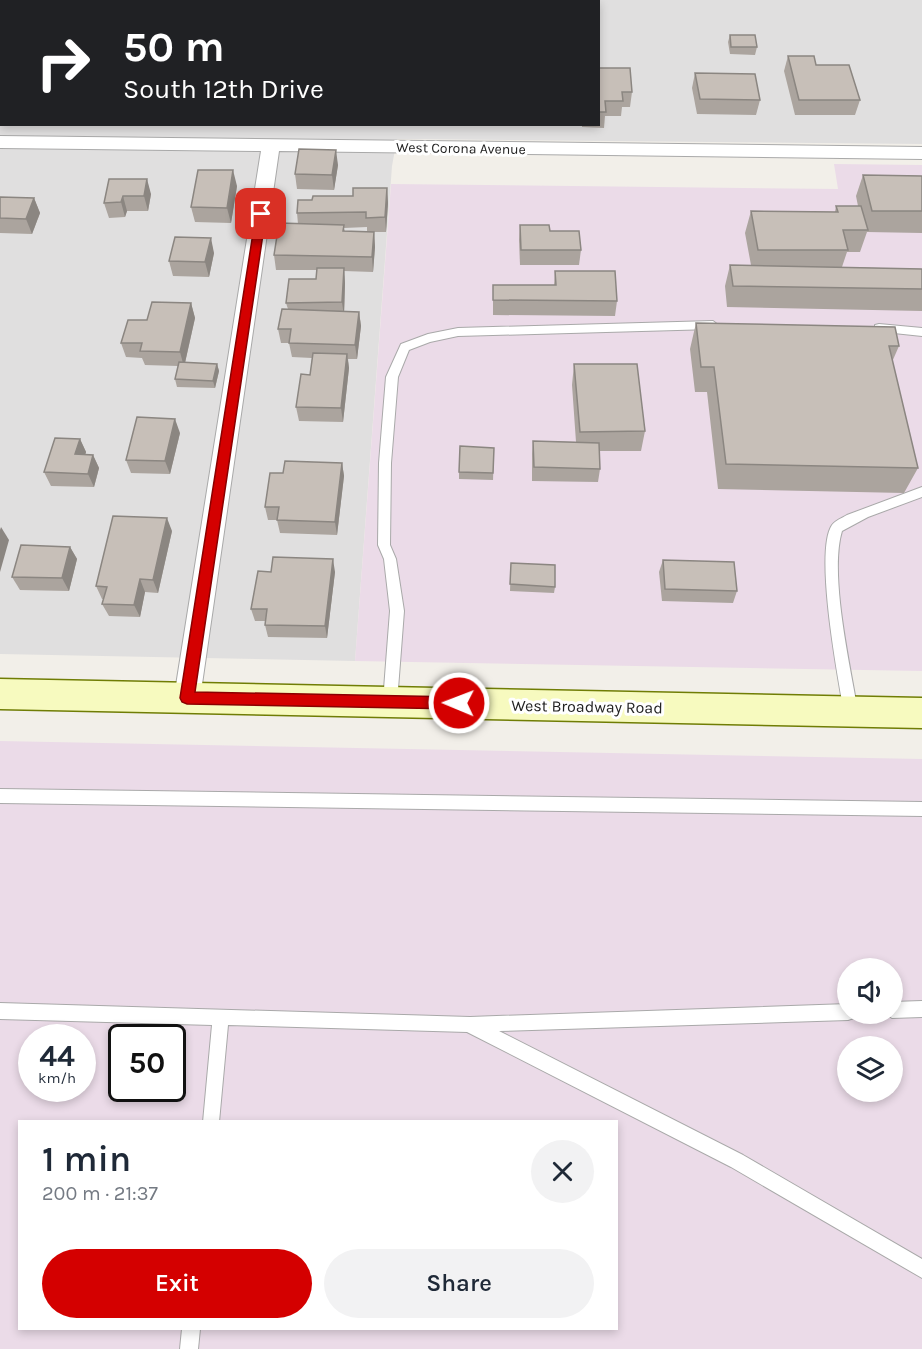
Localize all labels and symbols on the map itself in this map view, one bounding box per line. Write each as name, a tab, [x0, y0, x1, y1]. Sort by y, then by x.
street label: West Corona Avenue	[396, 139, 526, 158]
pin	[235, 188, 286, 239]
position arrow	[427, 671, 491, 735]
street label: West Broadway Road	[511, 696, 663, 717]
speed limit sign: 50	[108, 1024, 186, 1102]

